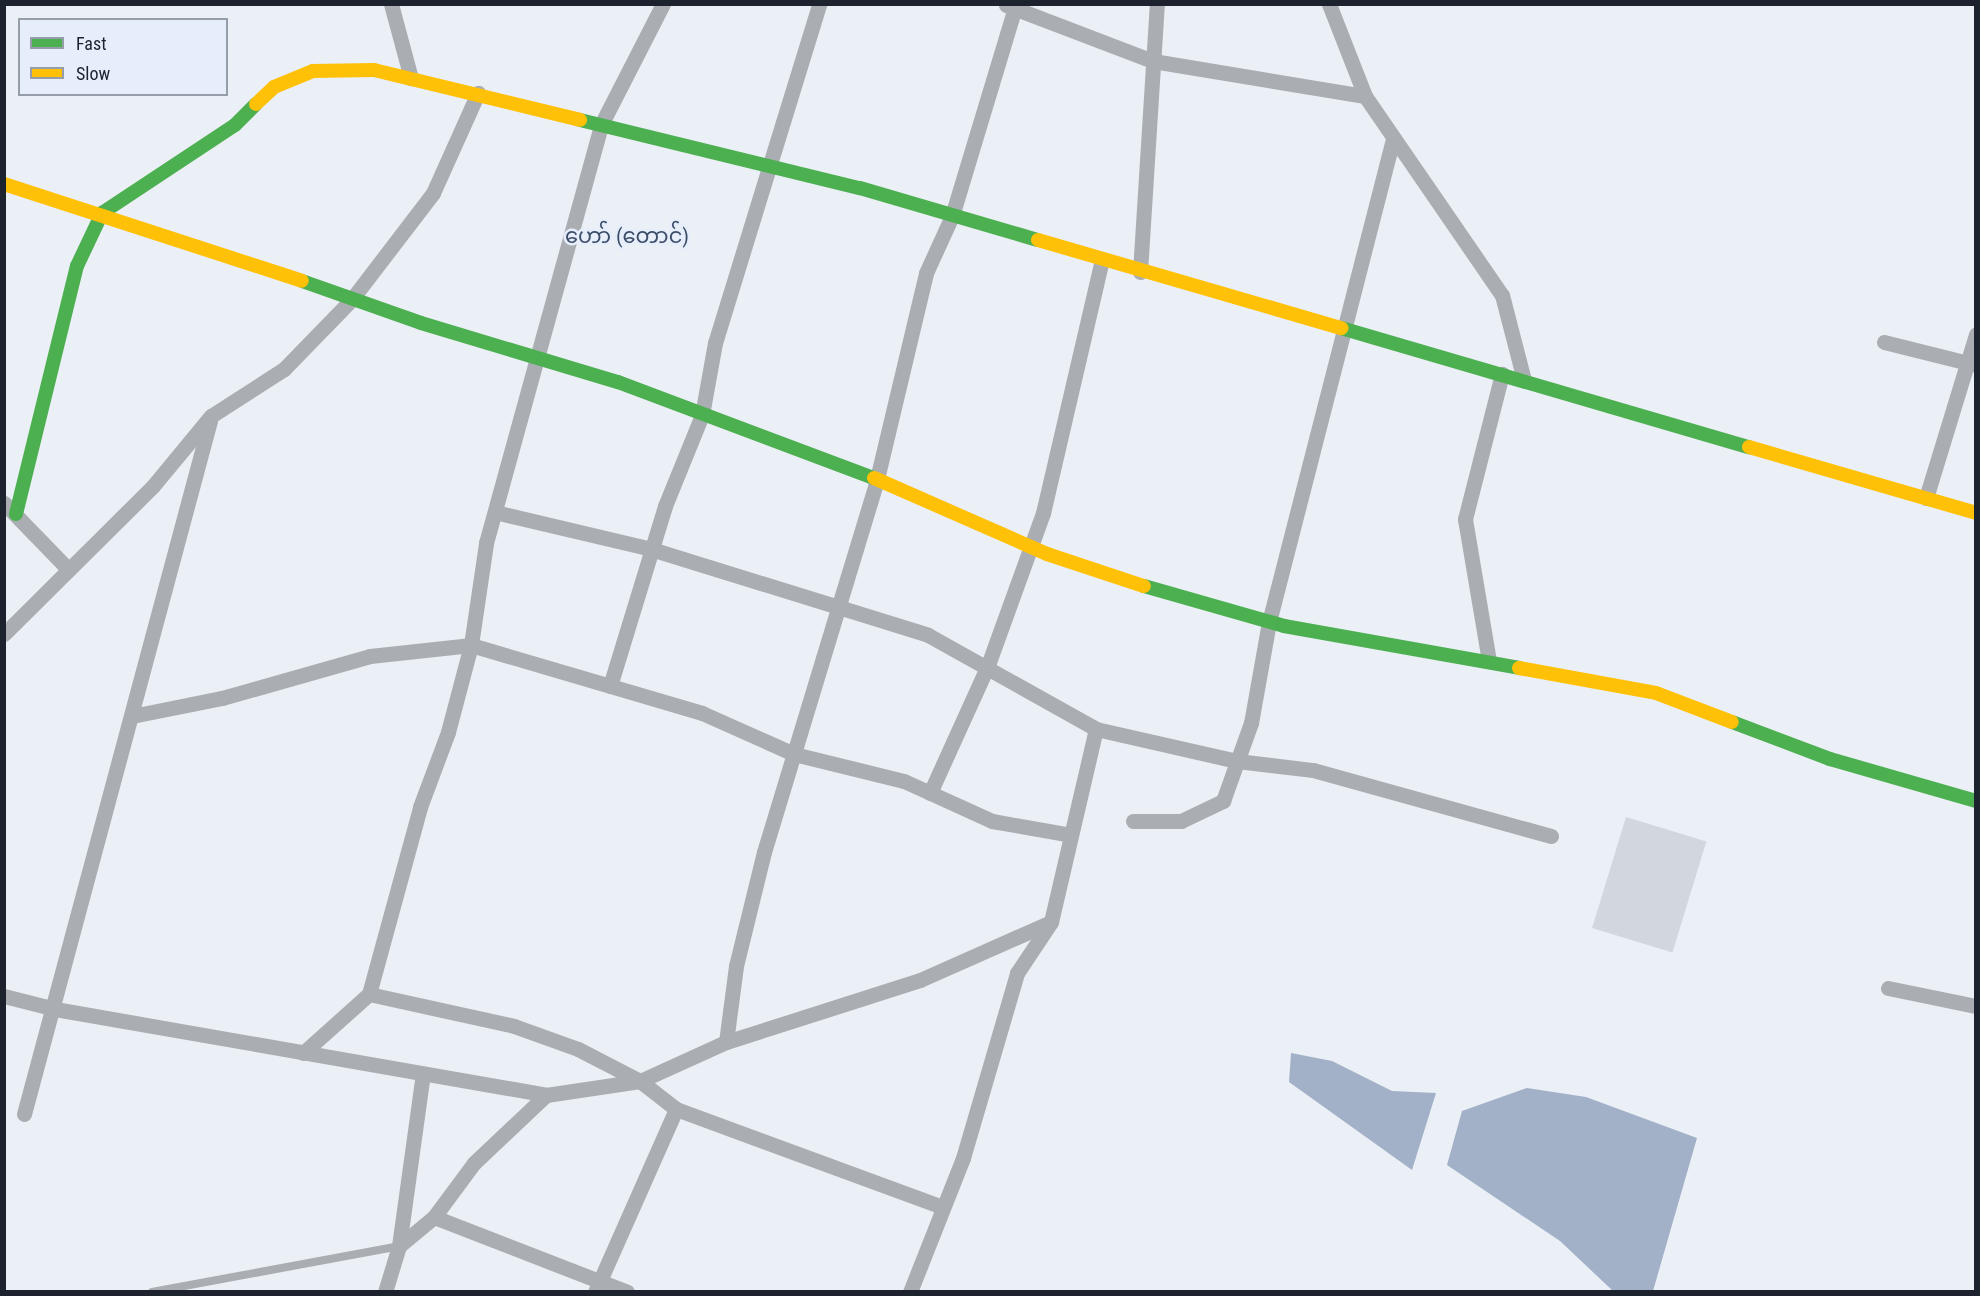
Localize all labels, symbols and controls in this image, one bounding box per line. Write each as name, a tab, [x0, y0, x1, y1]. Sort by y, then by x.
legend	[18, 18, 228, 96]
text: Fast	[76, 33, 107, 54]
text: Slow	[76, 63, 110, 84]
district label: ဟော် (တောင်)	[565, 223, 689, 249]

